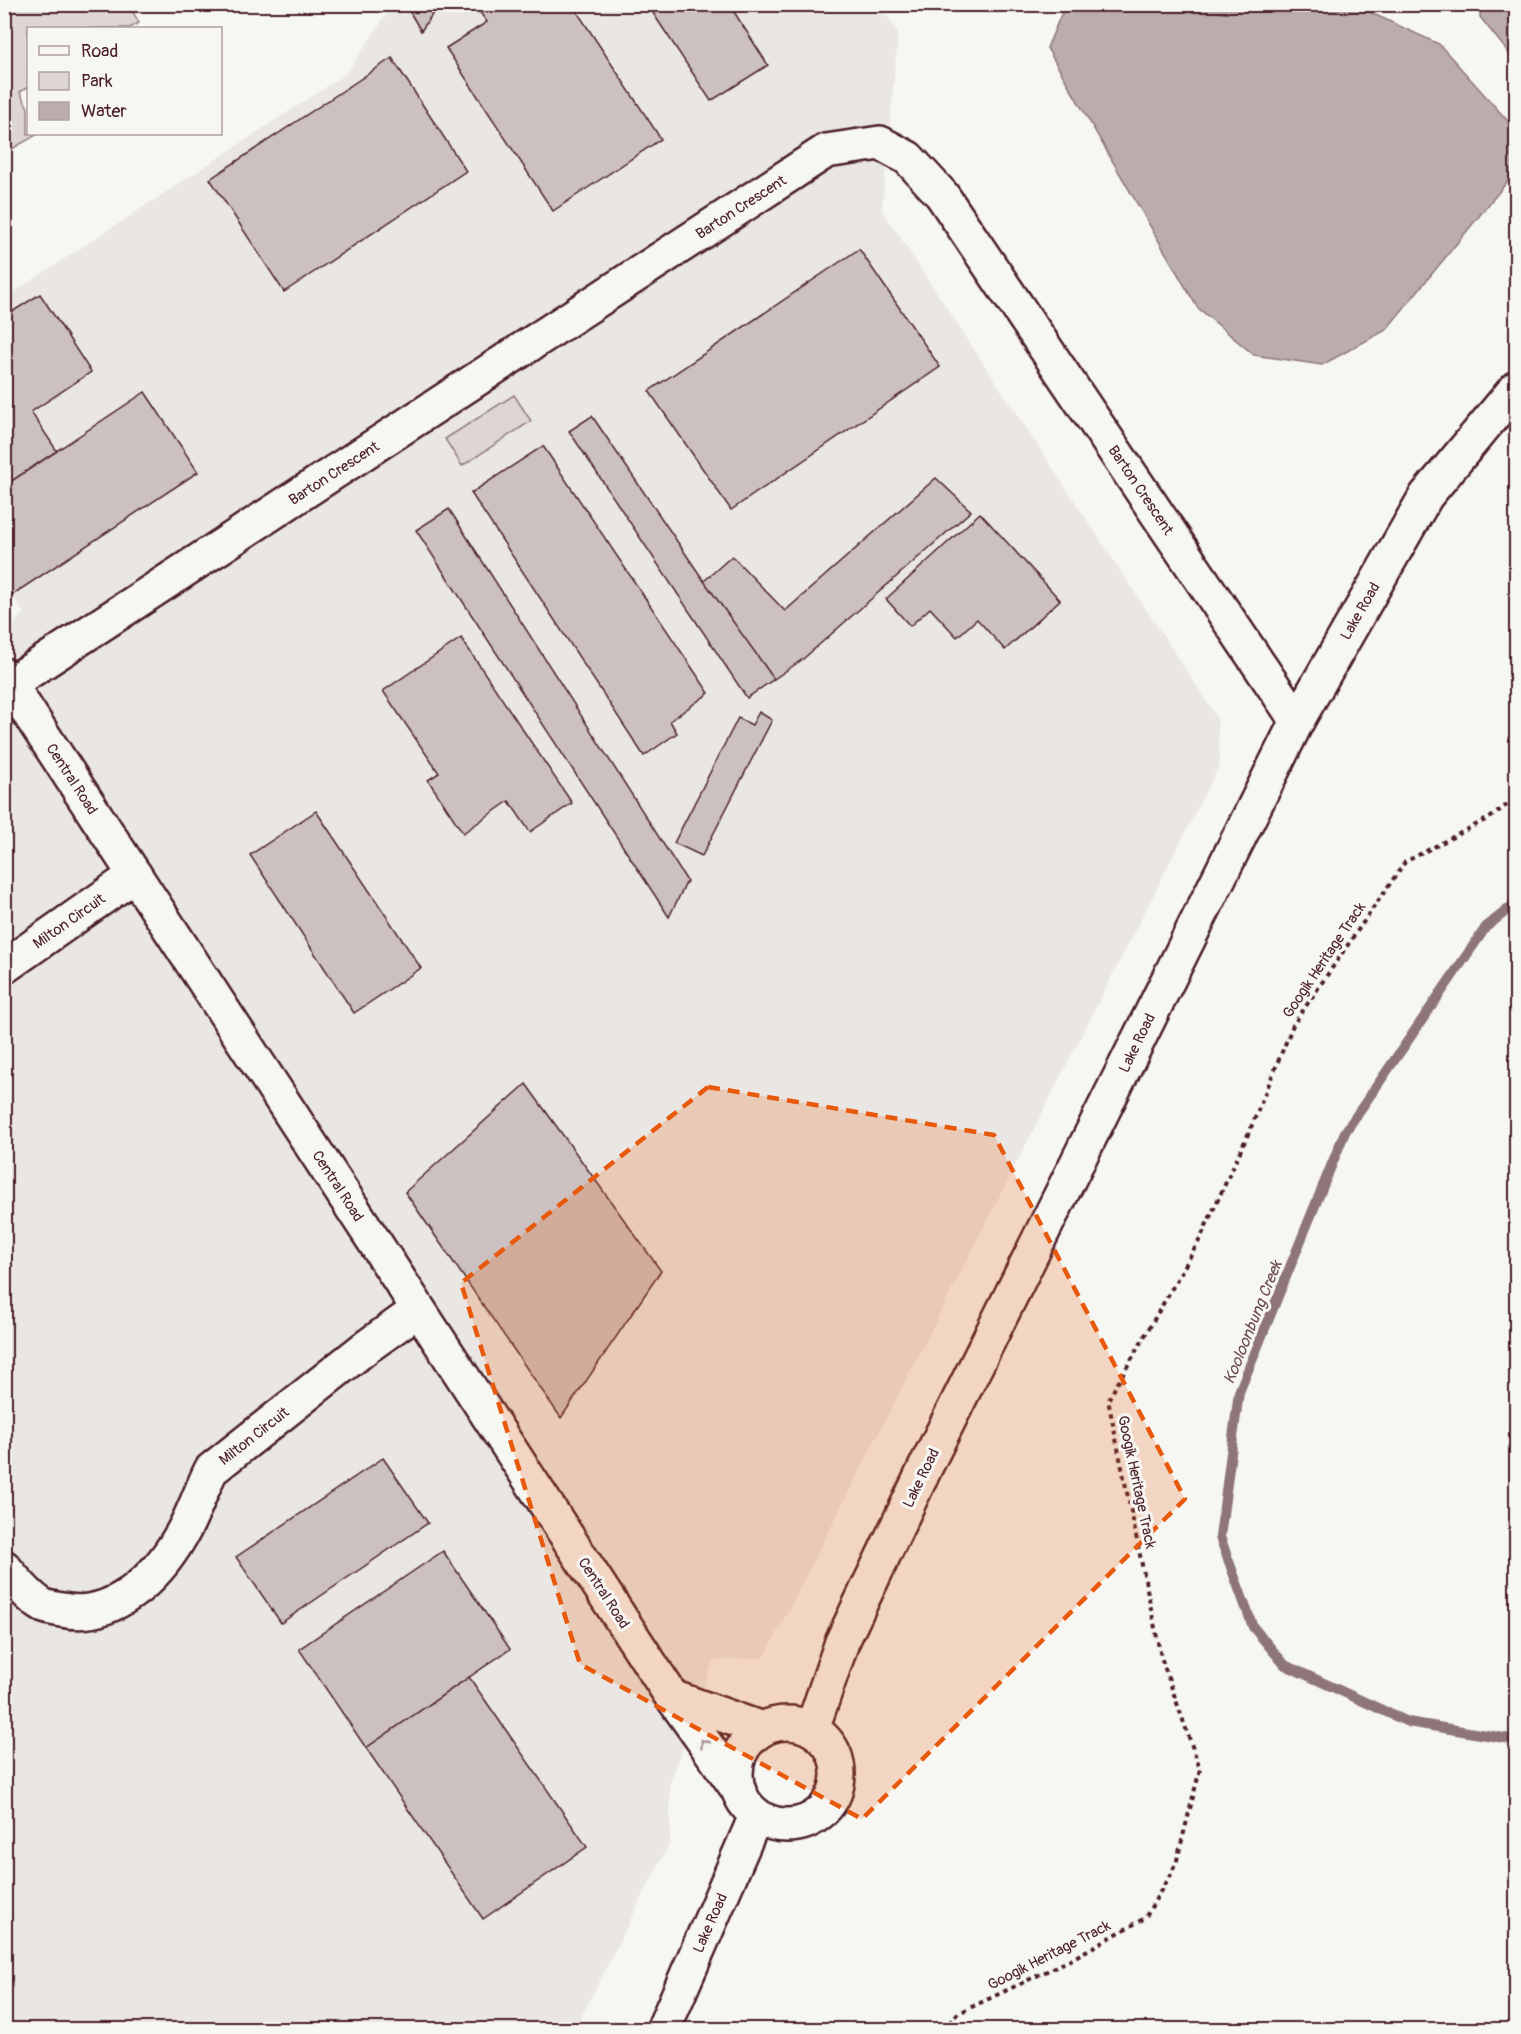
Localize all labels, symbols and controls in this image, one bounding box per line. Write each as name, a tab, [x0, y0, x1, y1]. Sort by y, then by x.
legend	[27, 27, 222, 135]
text: Road	[81, 40, 118, 63]
text: Park	[81, 70, 113, 93]
text: Water	[81, 100, 127, 123]
street label: Barton Crescent	[692, 171, 791, 244]
street label: Barton Crescent	[285, 437, 384, 510]
street label: Barton Crescent	[1104, 442, 1178, 540]
street label: Lake Road	[1336, 579, 1385, 643]
street label: Central Road	[42, 740, 102, 818]
street label: Milton Circuit	[29, 889, 110, 953]
street label: Googik Heritage Track	[1279, 898, 1371, 1022]
street label: Lake Road	[1115, 1011, 1160, 1076]
street label: Central Road	[308, 1147, 368, 1225]
water label: Kooloonbung Creek	[1219, 1257, 1287, 1387]
street label: Milton Circuit	[215, 1402, 294, 1470]
street label: Googik Heritage Track	[1113, 1414, 1160, 1551]
street label: Lake Road	[899, 1446, 944, 1511]
street label: Central Road	[574, 1554, 634, 1632]
one-way arrow	[701, 1738, 712, 1749]
street label: Lake Road	[689, 1890, 732, 1956]
street label: Googik Heritage Track	[985, 1916, 1115, 1995]

